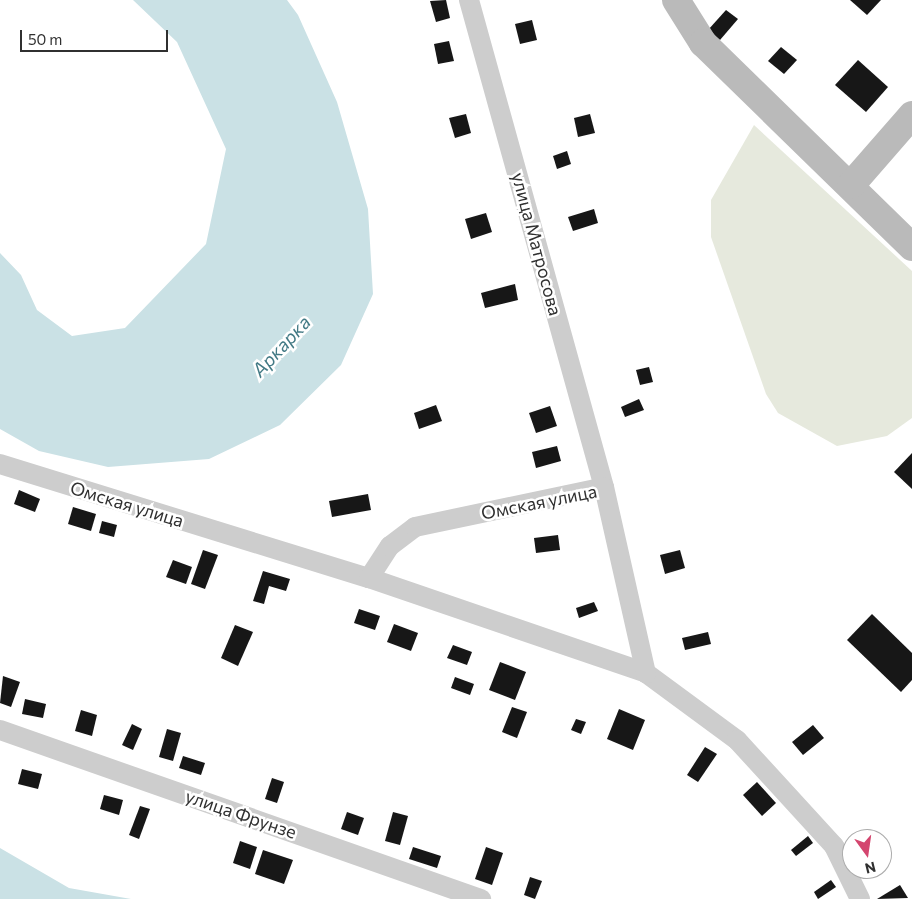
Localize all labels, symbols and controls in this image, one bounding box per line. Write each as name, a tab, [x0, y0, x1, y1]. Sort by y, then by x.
scale bar	[22, 20, 170, 52]
text: 50 m	[28, 30, 62, 48]
street label: улица Матросова	[507, 170, 567, 318]
water label: Аркарка	[247, 311, 315, 381]
street label: Омская улица	[68, 476, 186, 532]
street label: Омская улица	[479, 480, 599, 524]
street label: улица Фрунзе	[183, 785, 299, 843]
north arrow	[842, 829, 892, 879]
text: N	[863, 859, 878, 878]

